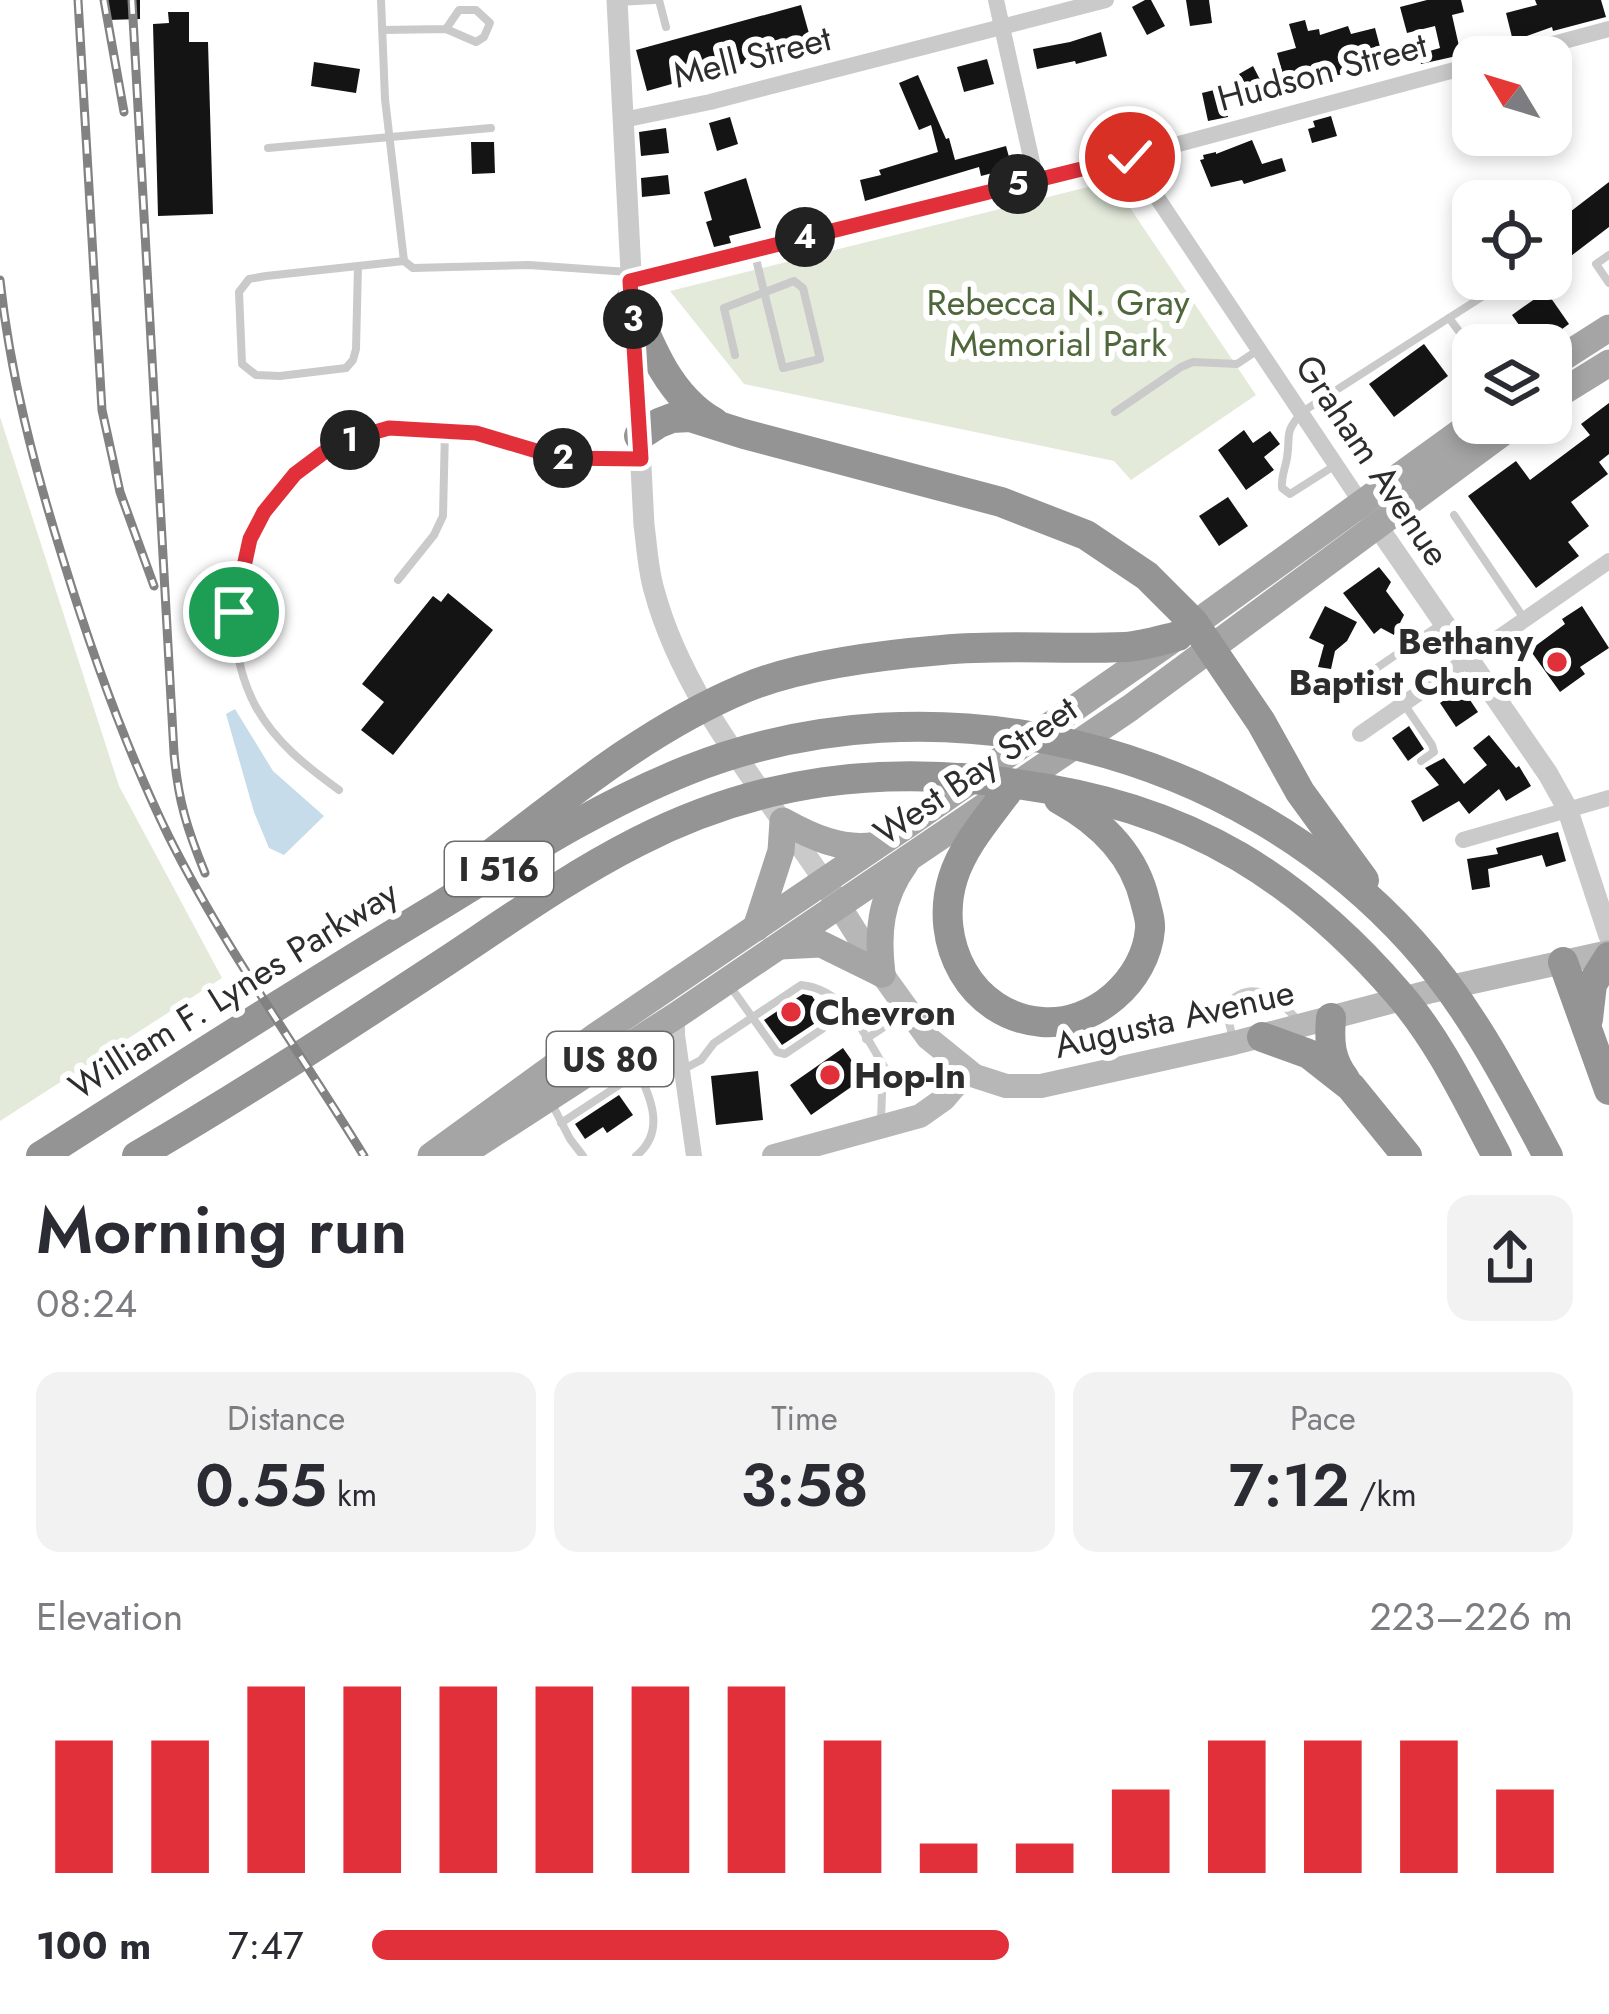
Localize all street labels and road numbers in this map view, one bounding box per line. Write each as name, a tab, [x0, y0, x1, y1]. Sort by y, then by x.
street label: Mell Street	[668, 11, 837, 101]
street label: Hudson Street	[1211, 18, 1433, 124]
street label: Graham Avenue	[1283, 344, 1463, 576]
street label: West Bay Street	[863, 683, 1087, 857]
road number: I 516	[445, 842, 553, 896]
street label: William F. Lynes Parkway	[58, 866, 408, 1112]
street label: Augusta Avenue	[1049, 965, 1299, 1071]
road number: US 80	[547, 1032, 673, 1086]

